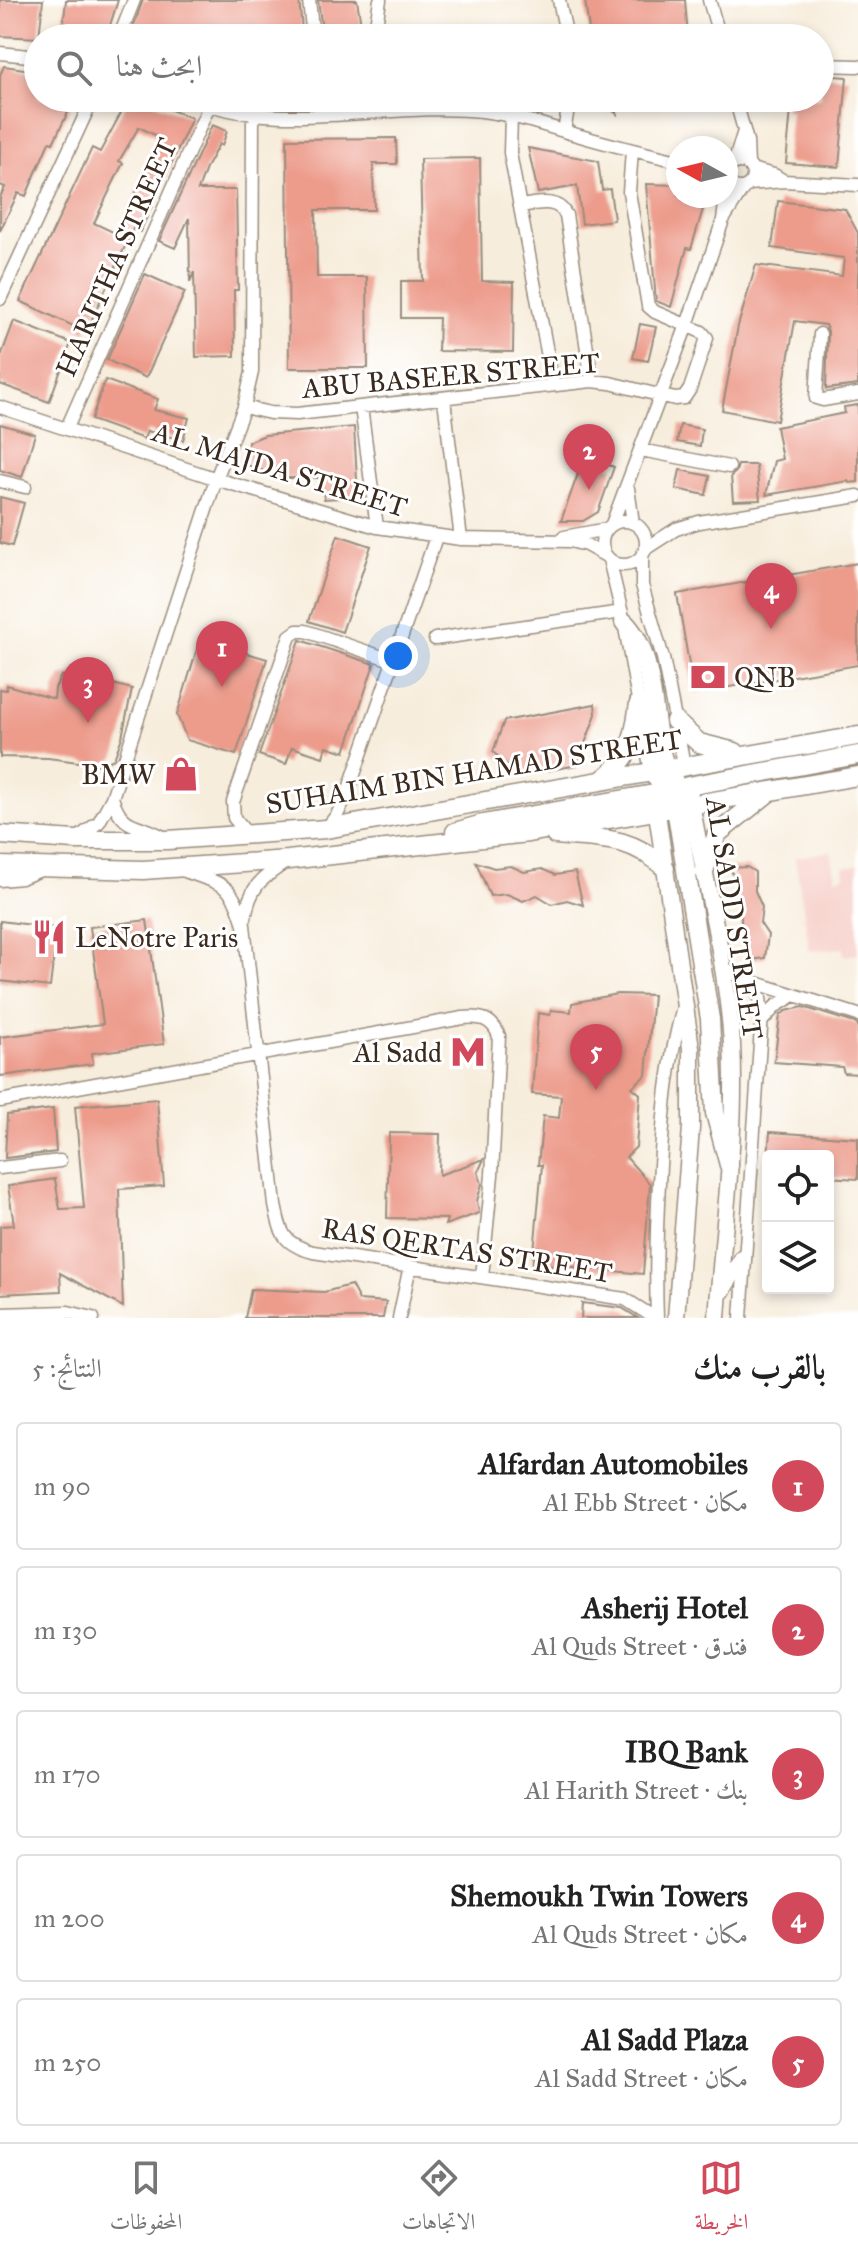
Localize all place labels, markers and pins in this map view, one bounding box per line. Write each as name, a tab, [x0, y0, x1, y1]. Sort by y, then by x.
pin: 2	[563, 424, 615, 490]
pin: 4	[745, 563, 797, 629]
pin: 1	[196, 621, 248, 687]
pin: 3	[62, 657, 114, 723]
bank icon: QNB	[689, 658, 727, 696]
place label: QNB	[734, 660, 796, 695]
shop icon: BMW	[162, 755, 200, 793]
place label: BMW	[81, 757, 156, 792]
restaurant icon: LeNotre Paris	[30, 918, 68, 956]
place label: LeNotre Paris	[75, 920, 238, 955]
pin: 5	[570, 1024, 622, 1090]
metro station icon: Al Sadd	[449, 1033, 487, 1071]
place label: Al Sadd	[353, 1035, 442, 1070]

